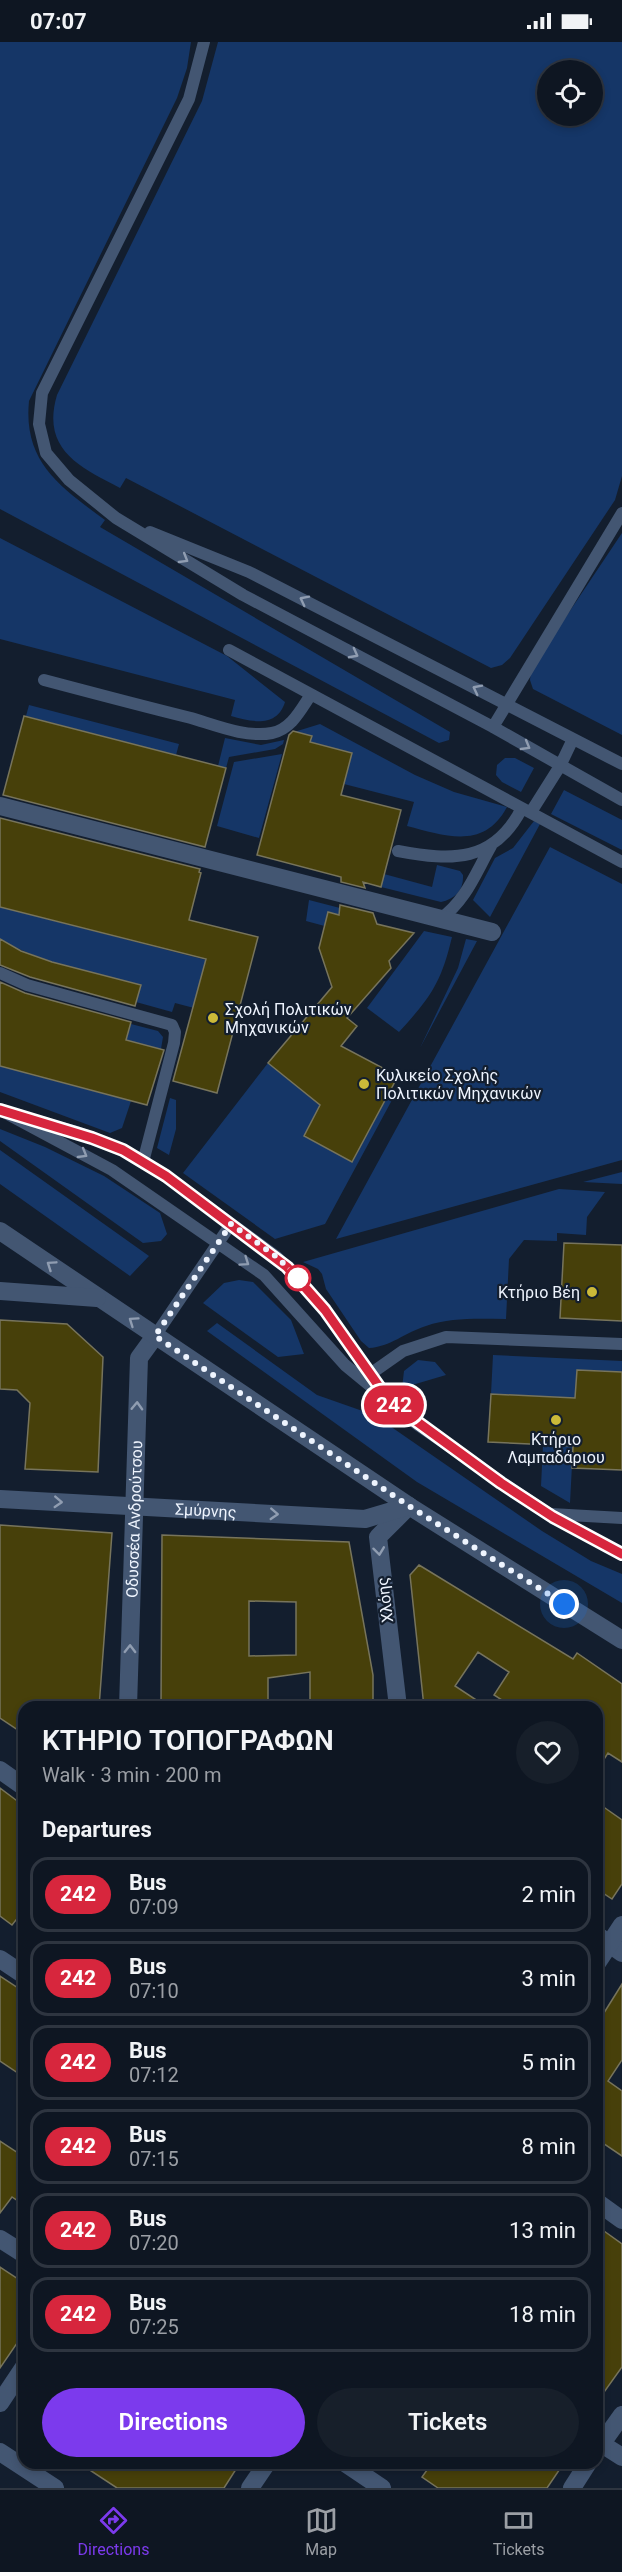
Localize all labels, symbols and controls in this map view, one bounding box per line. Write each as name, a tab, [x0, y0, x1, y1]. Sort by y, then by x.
text: 07:07	[30, 9, 87, 34]
map controls	[537, 60, 603, 126]
button: locate	[537, 60, 603, 126]
one-way arrow	[178, 552, 188, 563]
one-way arrow	[299, 596, 310, 607]
one-way arrow	[348, 647, 359, 658]
one-way arrow	[472, 685, 483, 696]
one-way arrow	[520, 739, 530, 751]
place label: Σχολή Πολιτικών Μηχανικών	[225, 1000, 352, 1037]
marker: Σχολή Πολιτικών Μηχανικών	[206, 1011, 220, 1025]
place label: Κυλικείο Σχολής Πολιτικών Μηχανικών	[376, 1066, 541, 1103]
marker: Κυλικείο Σχολής Πολιτικών Μηχανικών	[357, 1077, 371, 1091]
one-way arrow	[77, 1146, 87, 1158]
one-way arrow	[238, 1255, 249, 1266]
one-way arrow	[46, 1262, 57, 1273]
unlabelled marker	[285, 1265, 311, 1291]
place label: Κτήριο Βέη	[498, 1283, 580, 1302]
marker: Κτήριο Βέη	[585, 1285, 599, 1299]
one-way arrow	[129, 1317, 140, 1328]
line badge: 242	[360, 1386, 428, 1424]
text: 242	[376, 1393, 412, 1417]
one-way arrow	[131, 1402, 143, 1411]
marker: Κτήριο Λαμπαδάριου	[549, 1413, 563, 1427]
place label: Κτήριο Λαμπαδάριου	[507, 1430, 605, 1467]
street label: Οδυσσέα Ανδρούτσου	[122, 1440, 146, 1598]
one-way arrow	[54, 1496, 63, 1509]
street label: Σμύρνης	[175, 1499, 237, 1521]
one-way arrow	[270, 1508, 279, 1521]
one-way arrow	[372, 1547, 385, 1556]
street label: Χλόης	[373, 1576, 397, 1624]
your location	[549, 1589, 579, 1619]
one-way arrow	[124, 1644, 136, 1653]
button: heart	[516, 1721, 579, 1784]
text: ΚΤΗΡΙΟ ΤΟΠΟΓΡΑΦΩΝ	[42, 1724, 334, 1757]
text: Walk · 3 min · 200 m	[42, 1763, 221, 1787]
text: Departures	[42, 1817, 152, 1842]
text: Bus	[129, 1870, 167, 1895]
text: 242	[60, 1882, 96, 1906]
text: 2 min	[521, 1882, 576, 1907]
text: 07:09	[129, 1895, 179, 1919]
text: Bus	[129, 1954, 167, 1979]
text: 242	[60, 1966, 96, 1990]
text: 3 min	[521, 1966, 576, 1991]
text: 07:10	[129, 1979, 179, 2003]
text: Bus	[129, 2038, 167, 2063]
text: 242	[60, 2050, 96, 2074]
text: 5 min	[521, 2050, 576, 2075]
text: 07:12	[129, 2063, 179, 2087]
text: Bus	[129, 2122, 167, 2147]
text: 242	[60, 2134, 96, 2158]
text: 8 min	[521, 2134, 576, 2159]
text: 07:15	[129, 2147, 179, 2171]
text: Bus	[129, 2206, 167, 2231]
text: 242	[60, 2218, 96, 2242]
text: 13 min	[509, 2218, 576, 2243]
text: 07:20	[129, 2231, 179, 2255]
text: Bus	[129, 2290, 167, 2315]
text: 242	[60, 2302, 96, 2326]
text: 18 min	[509, 2302, 576, 2327]
text: 07:25	[129, 2315, 179, 2339]
button: Directions	[42, 2388, 305, 2457]
button: Tickets	[317, 2388, 579, 2457]
tab: Directions	[78, 2504, 149, 2559]
tab: Map	[305, 2504, 338, 2559]
tab: Tickets	[493, 2504, 544, 2559]

